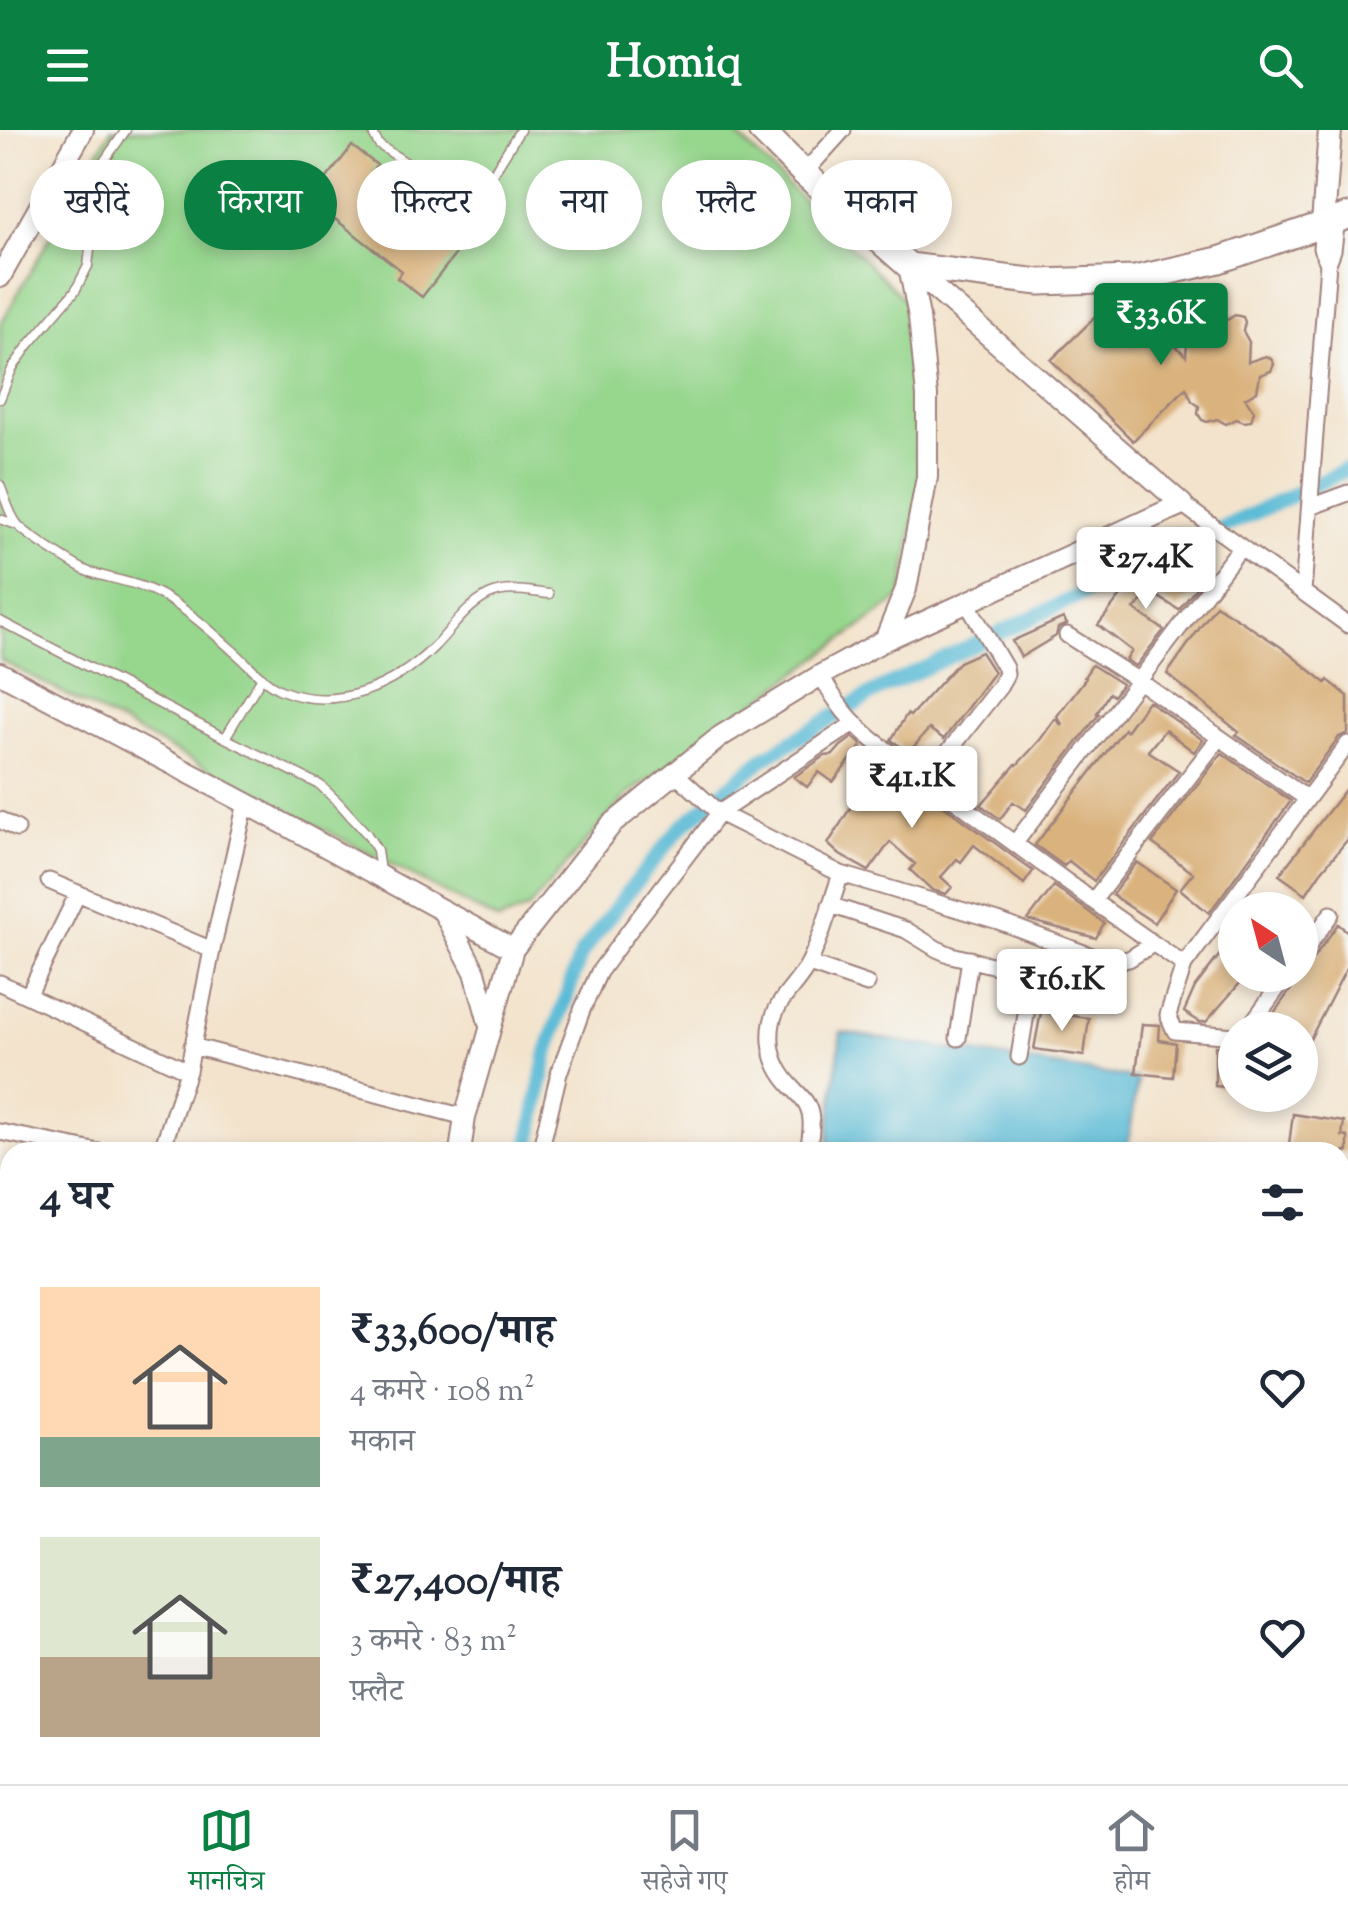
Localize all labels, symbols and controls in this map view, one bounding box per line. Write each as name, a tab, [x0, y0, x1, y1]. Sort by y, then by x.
text: Homiq	[606, 33, 742, 98]
icon: menu	[40, 38, 95, 93]
icon: search	[1253, 38, 1308, 93]
chip: खरीदें	[30, 160, 164, 250]
chip: किराया	[184, 160, 337, 250]
chip: फ़िल्टर	[357, 160, 506, 250]
chip: नया	[526, 160, 642, 250]
chip: फ़्लैट	[662, 160, 791, 250]
chip: मकान	[811, 160, 952, 250]
pin: ₹33.6K	[1080, 283, 1242, 368]
text: ₹33.6K	[1116, 292, 1206, 338]
pin: ₹27.4K	[1065, 527, 1227, 612]
text: ₹27.4K	[1099, 536, 1193, 582]
pin: ₹41.1K	[831, 746, 993, 831]
text: ₹41.1K	[868, 755, 956, 801]
north arrow	[1218, 892, 1318, 992]
map controls	[1218, 892, 1318, 1112]
pin: ₹16.1K	[981, 949, 1143, 1034]
text: ₹16.1K	[1019, 958, 1105, 1004]
button: layers	[1218, 1012, 1318, 1112]
text: 4 घर	[40, 1169, 112, 1229]
icon: filters	[1255, 1175, 1310, 1230]
text: ₹33,600/माह	[350, 1303, 555, 1363]
icon: home	[120, 1327, 240, 1447]
icon: heart	[1255, 1360, 1310, 1415]
text: 4 कमरे · 108 m²	[350, 1369, 535, 1415]
text: मकान	[350, 1420, 415, 1466]
text: ₹27,400/माह	[350, 1553, 560, 1613]
icon: home	[120, 1577, 240, 1697]
icon: heart	[1255, 1610, 1310, 1665]
text: 3 कमरे · 83 m²	[350, 1619, 517, 1665]
text: फ़्लैट	[350, 1670, 403, 1716]
tab: मानचित्र	[189, 1803, 265, 1908]
tab: सहेजे गए	[642, 1803, 727, 1908]
tab: होम	[1104, 1803, 1159, 1908]

